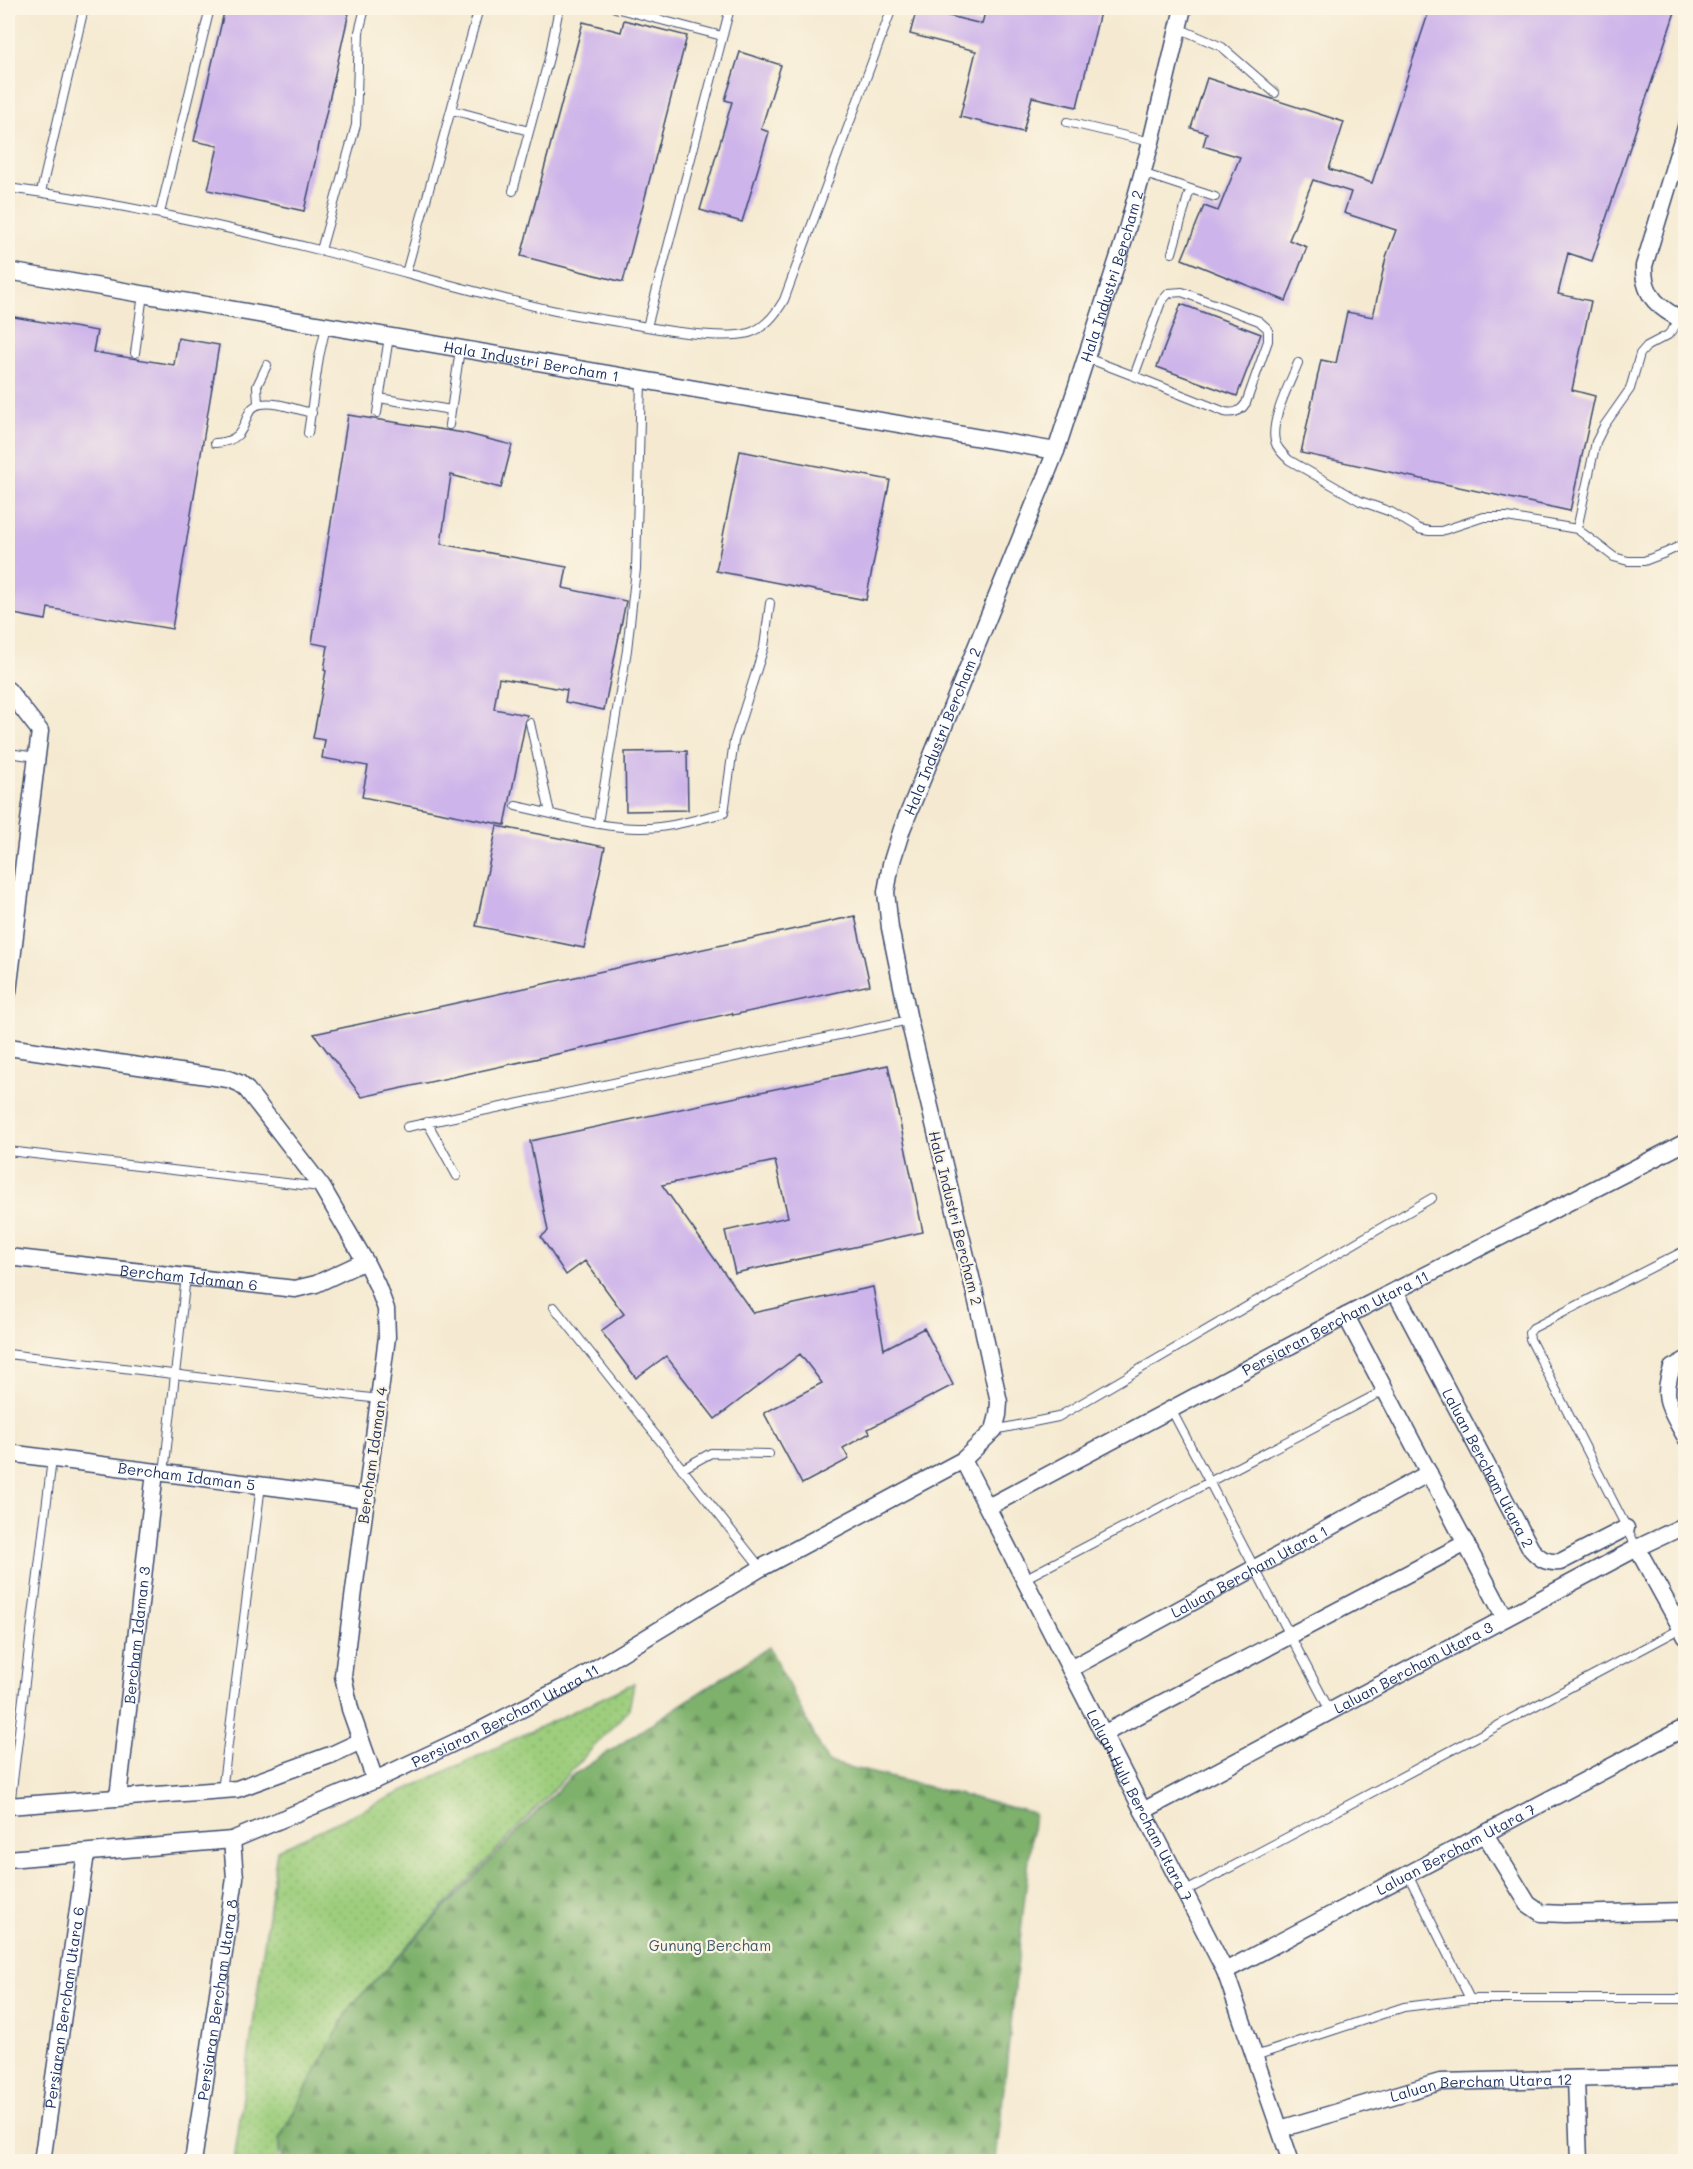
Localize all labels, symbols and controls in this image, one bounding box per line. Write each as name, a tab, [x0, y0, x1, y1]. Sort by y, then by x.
street label: Hala Industri Bercham 2	[1075, 188, 1147, 365]
street label: Hala Industri Bercham 1	[442, 336, 621, 386]
street label: Hala Industri Bercham 2	[899, 644, 985, 818]
street label: Hala Industri Bercham 2	[925, 1129, 987, 1307]
street label: Bercham Idaman 6	[119, 1260, 259, 1295]
street label: Persiaran Bercham Utara 11	[1238, 1266, 1432, 1380]
street label: Bercham Idaman 4	[352, 1385, 392, 1525]
street label: Laluan Bercham Utara 2	[1438, 1385, 1538, 1551]
street label: Bercham Idaman 5	[117, 1457, 256, 1495]
street label: Laluan Bercham Utara 1	[1167, 1520, 1331, 1622]
street label: Bercham Idaman 3	[119, 1565, 154, 1705]
street label: Laluan Bercham Utara 3	[1330, 1616, 1496, 1718]
street label: Persiaran Bercham Utara 11	[408, 1659, 602, 1772]
street label: Laluan Hulu Bercham Utara 7	[1083, 1706, 1198, 1905]
street label: Laluan Bercham Utara 7	[1373, 1799, 1539, 1899]
street label: Persiaran Bercham Utara 8	[192, 1898, 242, 2102]
street label: Persiaran Bercham Utara 6	[40, 1905, 88, 2110]
park label: Gunung Bercham	[649, 1935, 771, 1955]
street label: Laluan Bercham Utara 12	[1387, 2069, 1572, 2106]

